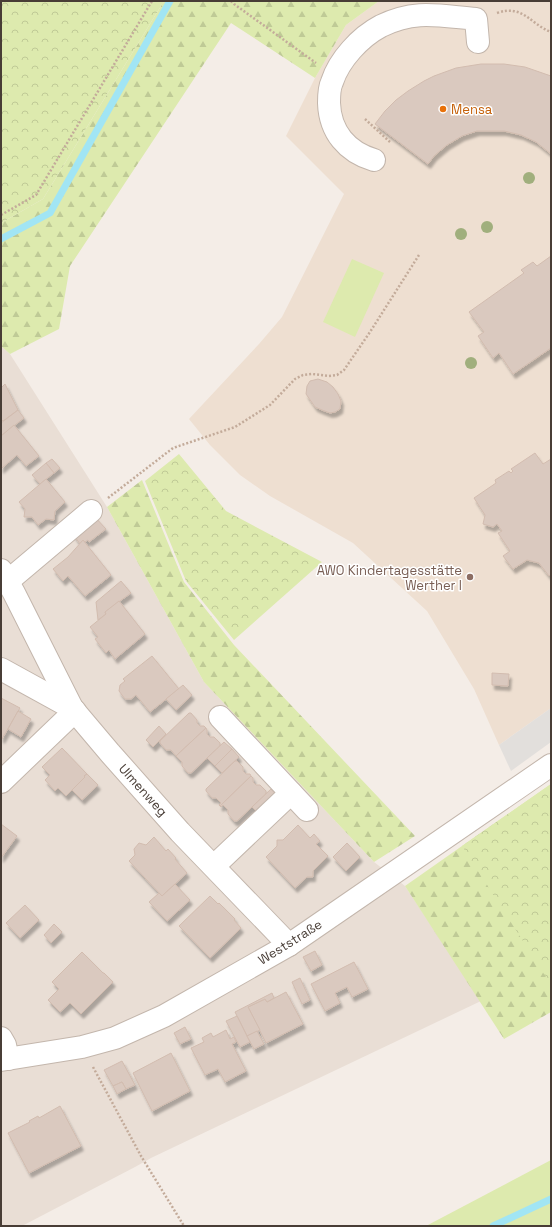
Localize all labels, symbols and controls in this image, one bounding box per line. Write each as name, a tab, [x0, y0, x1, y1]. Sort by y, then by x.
place label: Mensa	[451, 101, 493, 118]
marker: Mensa	[438, 104, 448, 114]
place label: AWO Kindertagesstätte Werther I	[317, 562, 462, 594]
marker: AWO Kindertagesstätte Werther I	[465, 572, 475, 582]
street label: Ulmenweg	[115, 760, 171, 820]
street label: Weststraße	[255, 916, 325, 968]

